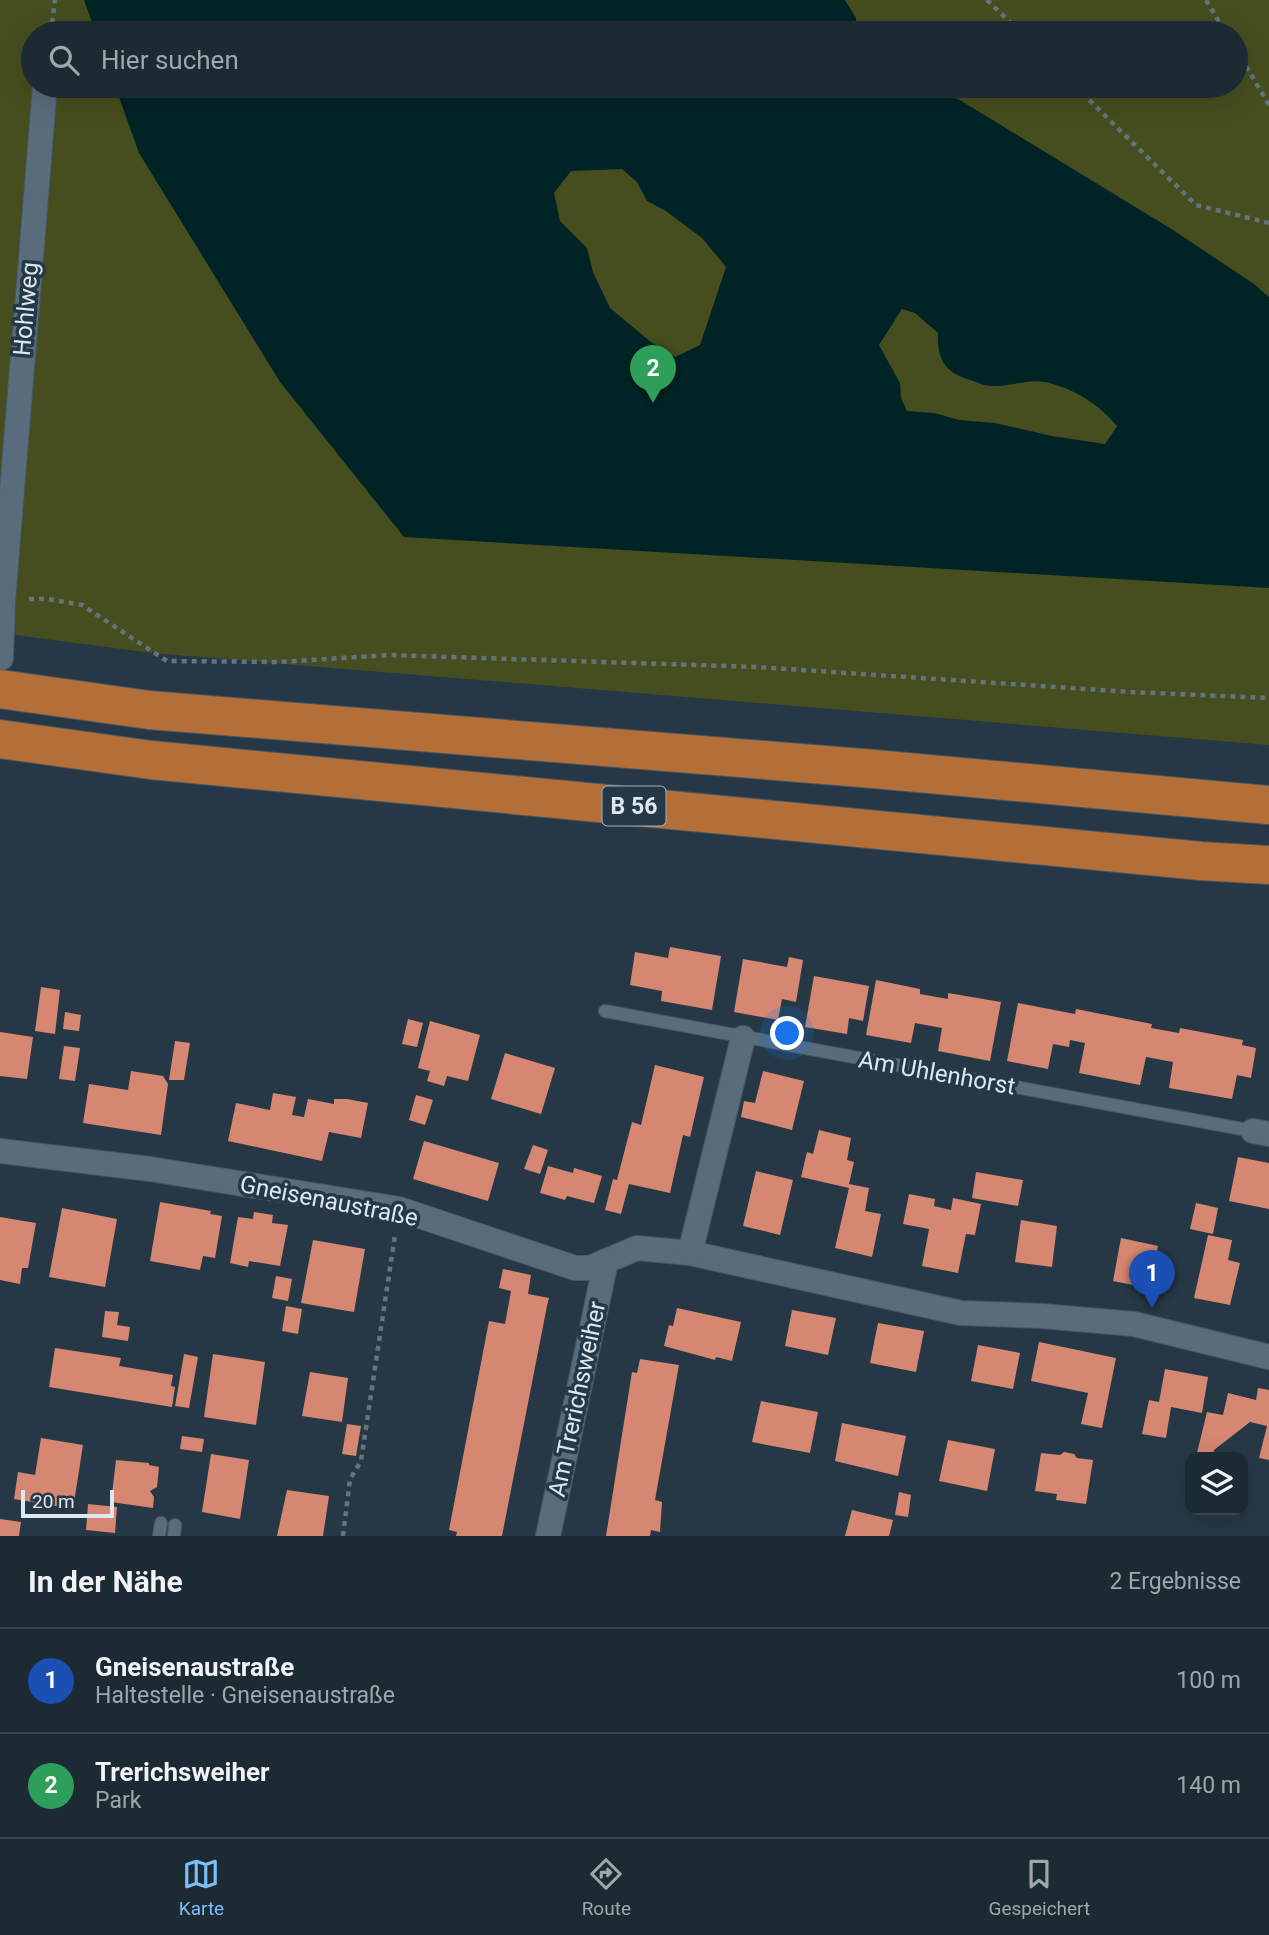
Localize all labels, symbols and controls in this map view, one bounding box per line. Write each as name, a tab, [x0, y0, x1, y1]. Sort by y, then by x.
search box	[21, 21, 1248, 98]
icon: search	[45, 41, 83, 79]
text: Hier suchen	[101, 45, 239, 75]
street label: Hohlweg	[8, 261, 44, 357]
pin: 2	[630, 345, 676, 403]
road number: B 56	[602, 786, 666, 826]
your location	[770, 1016, 804, 1050]
street label: Am Uhlenhorst	[857, 1045, 1018, 1101]
street label: Gneisenaustraße	[238, 1170, 420, 1232]
pin: 1	[1129, 1250, 1175, 1308]
street label: Am Trerichsweiher	[543, 1299, 611, 1499]
map controls	[1185, 1452, 1248, 1515]
button: layers	[1185, 1452, 1248, 1515]
scale bar	[21, 1487, 114, 1519]
text: 20 m	[32, 1490, 75, 1513]
text: In der Nähe	[28, 1564, 183, 1599]
text: 2 Ergebnisse	[1109, 1568, 1241, 1595]
text: Gneisenaustraße	[95, 1652, 294, 1682]
text: 1	[44, 1667, 58, 1694]
text: 100 m	[1176, 1667, 1241, 1694]
text: Haltestelle · Gneisenaustraße	[95, 1682, 395, 1709]
text: Trerichsweiher	[95, 1757, 270, 1787]
text: 2	[44, 1772, 58, 1799]
text: 140 m	[1176, 1772, 1241, 1799]
text: Park	[95, 1787, 141, 1814]
tab: Karte	[179, 1855, 224, 1920]
tab: Route	[582, 1855, 631, 1920]
tab: Gespeichert	[988, 1855, 1090, 1920]

